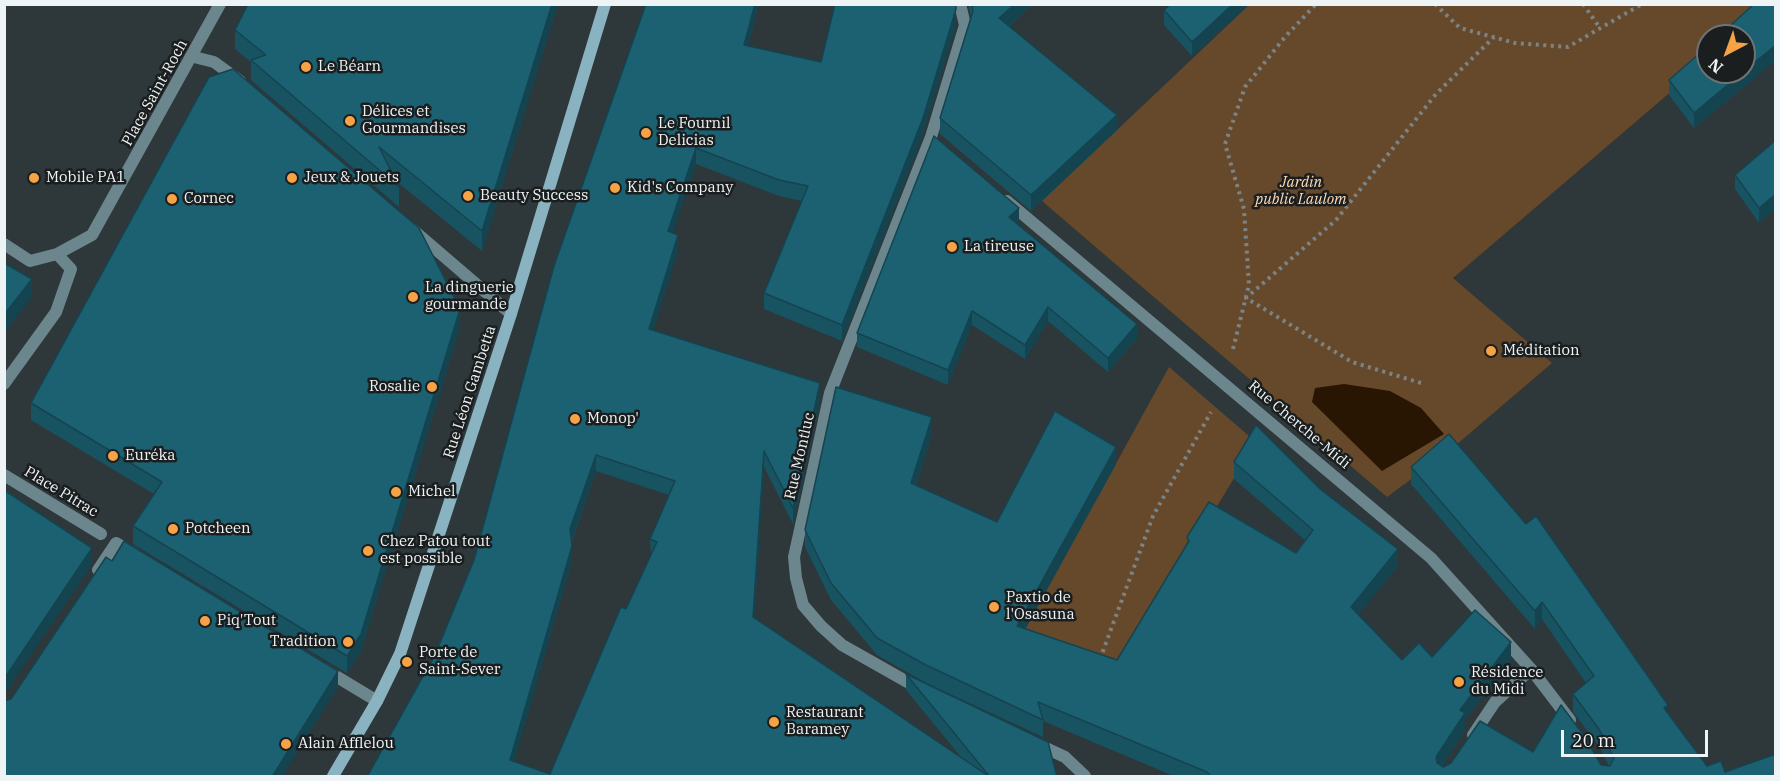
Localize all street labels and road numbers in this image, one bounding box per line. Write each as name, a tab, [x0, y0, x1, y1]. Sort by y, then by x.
street label: Place Saint-Roch	[118, 37, 192, 149]
street label: Rue Léon Gambetta	[440, 323, 500, 461]
street label: Rue Cherche-Midi	[1244, 377, 1354, 473]
street label: Rue Montluc	[781, 411, 819, 501]
street label: Place Pitrac	[21, 463, 101, 521]

